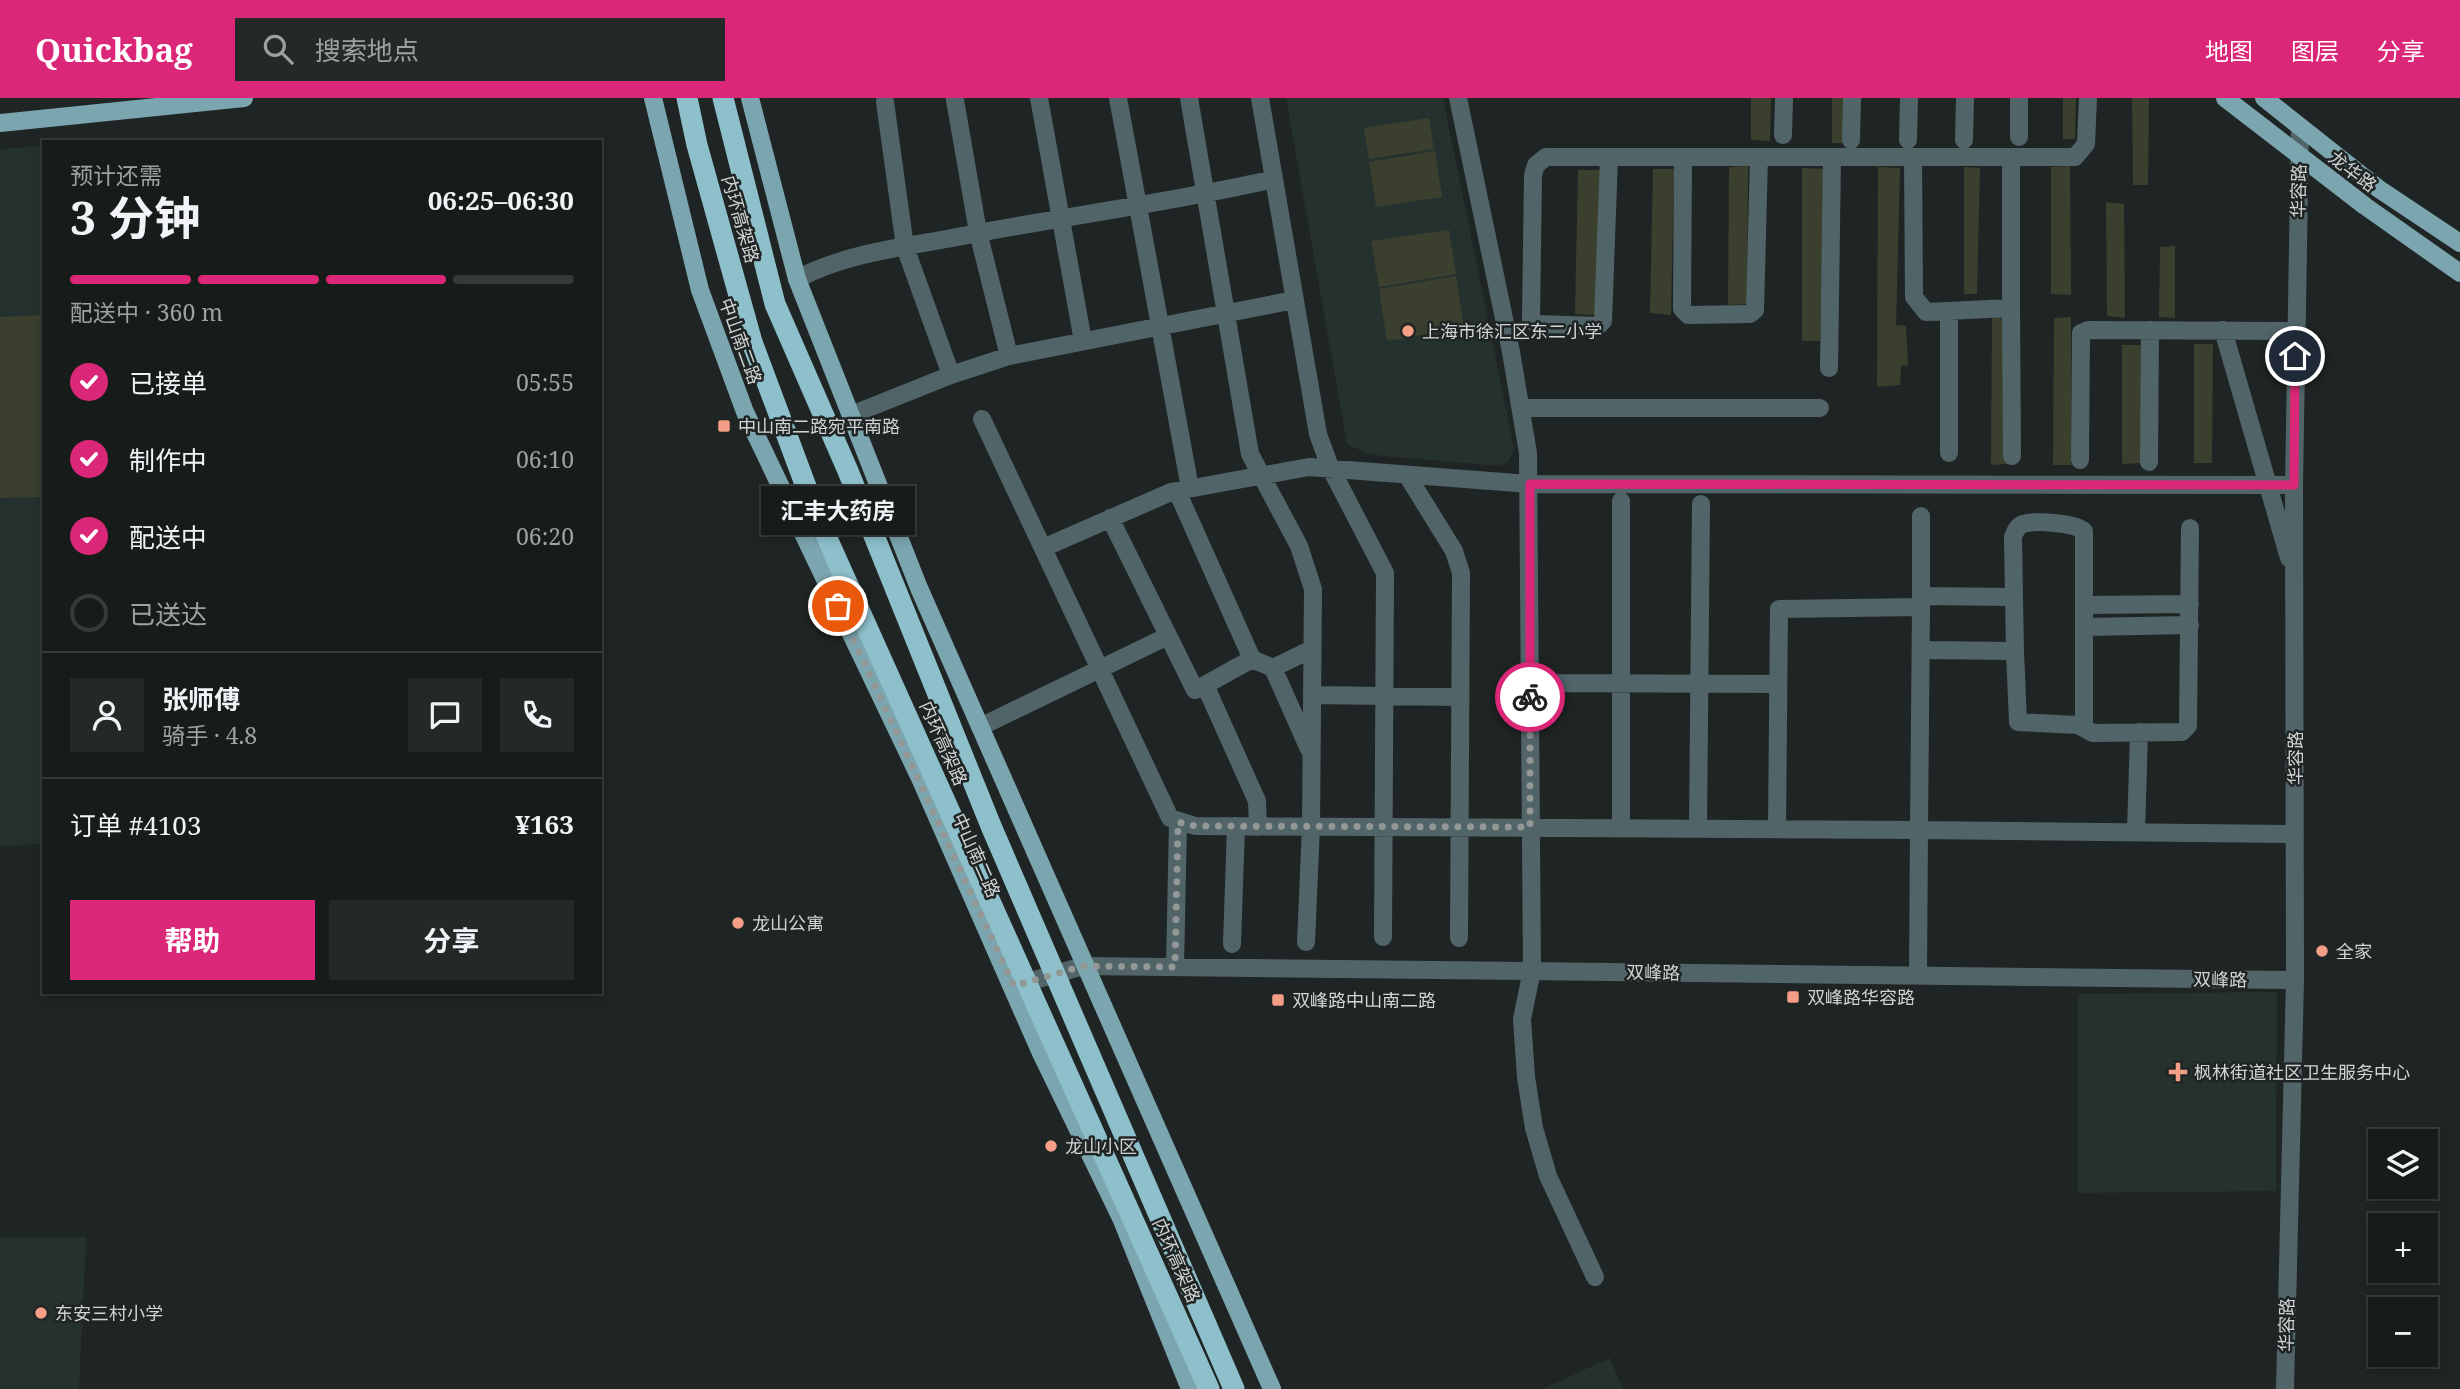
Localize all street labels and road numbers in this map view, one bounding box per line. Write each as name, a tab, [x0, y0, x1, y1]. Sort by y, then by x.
street label: 龙华路	[2324, 145, 2382, 197]
street label: 华容路	[2286, 164, 2310, 218]
street label: 内环高架路	[717, 172, 765, 266]
street label: 中山南二路	[714, 295, 768, 387]
street label: 内环高架路	[915, 697, 973, 789]
street label: 华容路	[2283, 731, 2307, 785]
street label: 中山南二路	[948, 809, 1006, 901]
street label: 双峰路	[1626, 960, 1680, 984]
street label: 双峰路	[2193, 967, 2247, 991]
street label: 内环高架路	[1148, 1214, 1206, 1306]
street label: 华容路	[2274, 1298, 2298, 1352]

